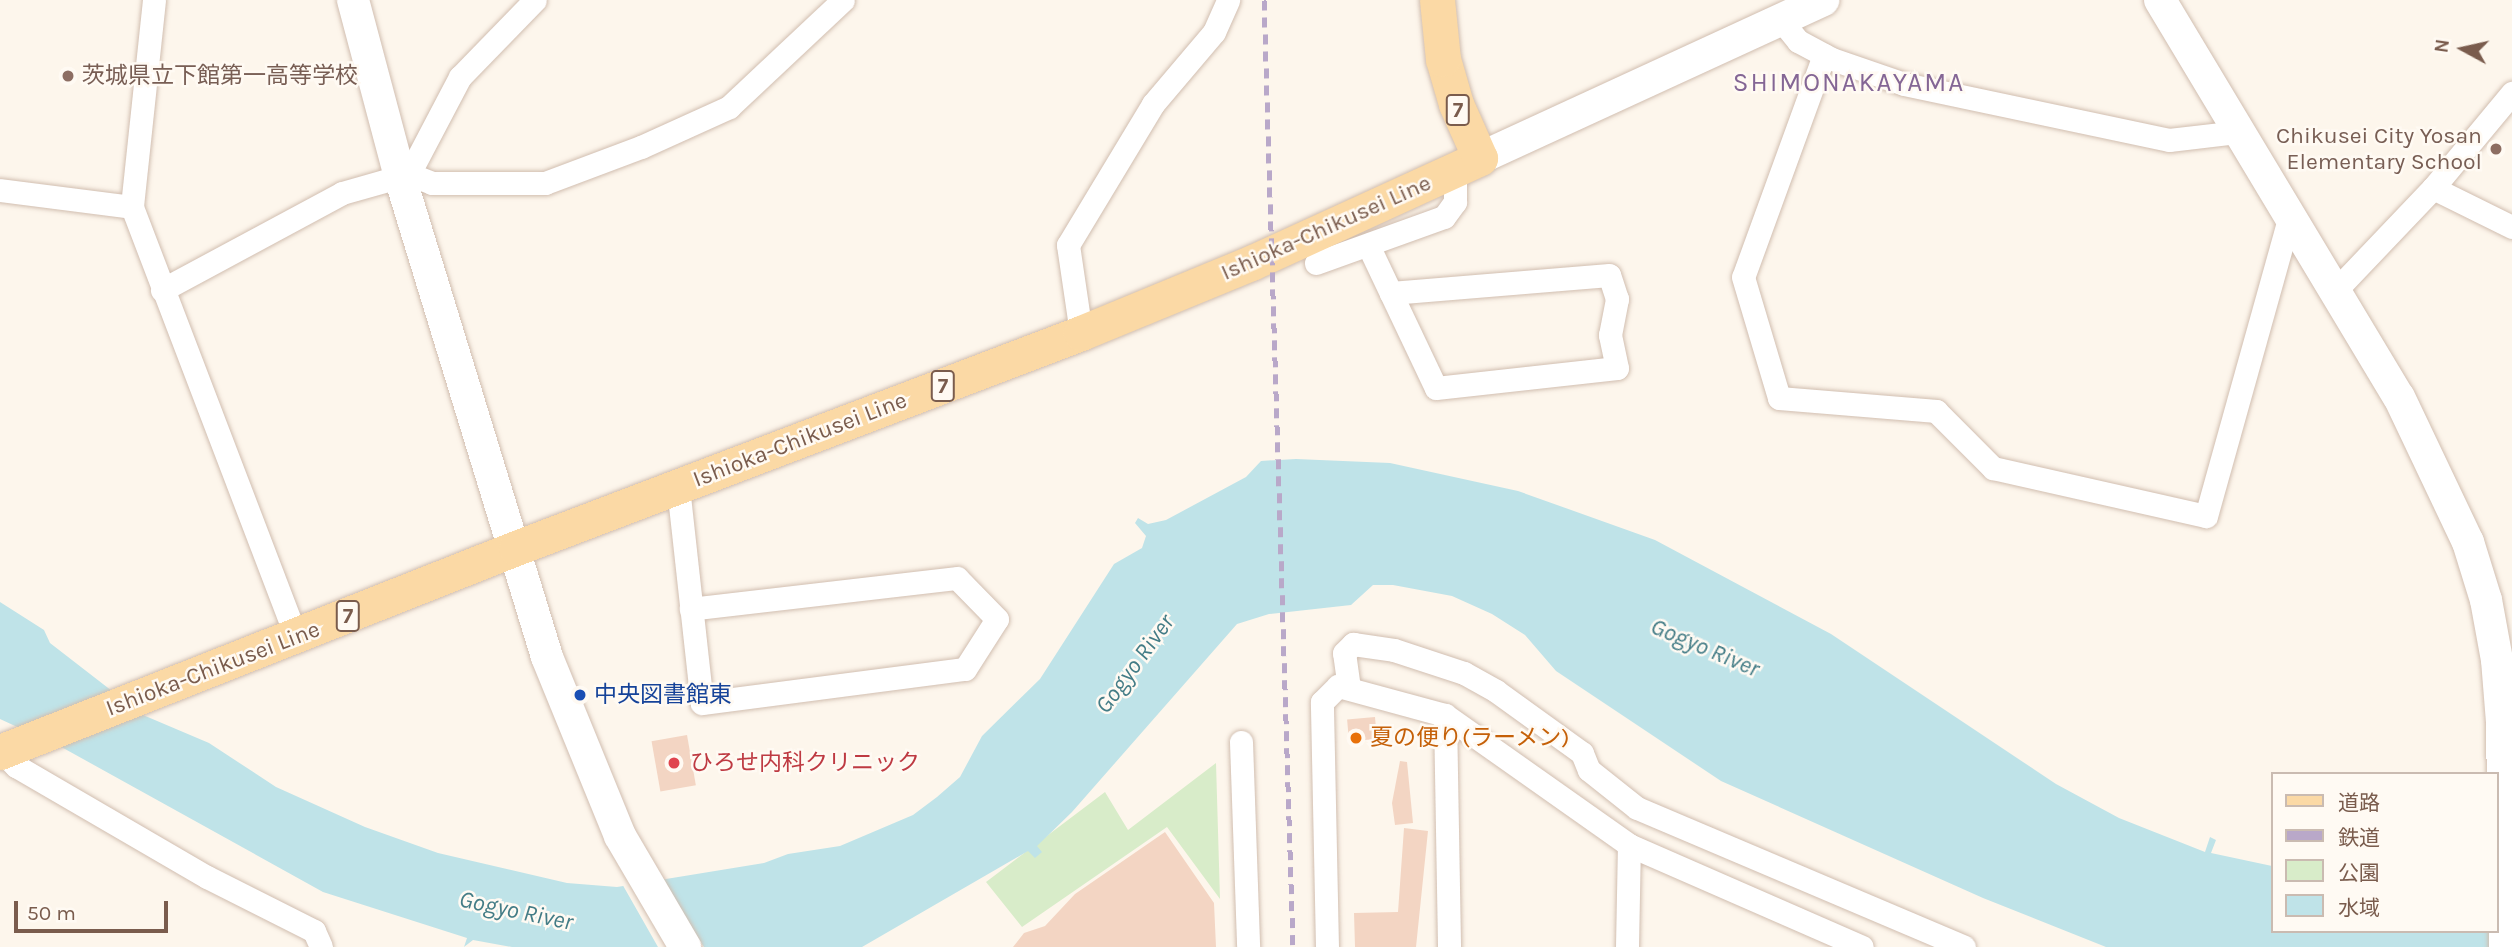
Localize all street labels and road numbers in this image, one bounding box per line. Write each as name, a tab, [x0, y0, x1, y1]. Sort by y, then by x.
road number: 7	[1446, 92, 1470, 128]
street label: Ishioka-Chikusei Line	[1217, 169, 1435, 287]
road number: 7	[931, 368, 955, 404]
street label: Ishioka-Chikusei Line	[689, 386, 911, 494]
road number: 7	[336, 598, 360, 634]
street label: Ishioka-Chikusei Line	[102, 615, 324, 723]

